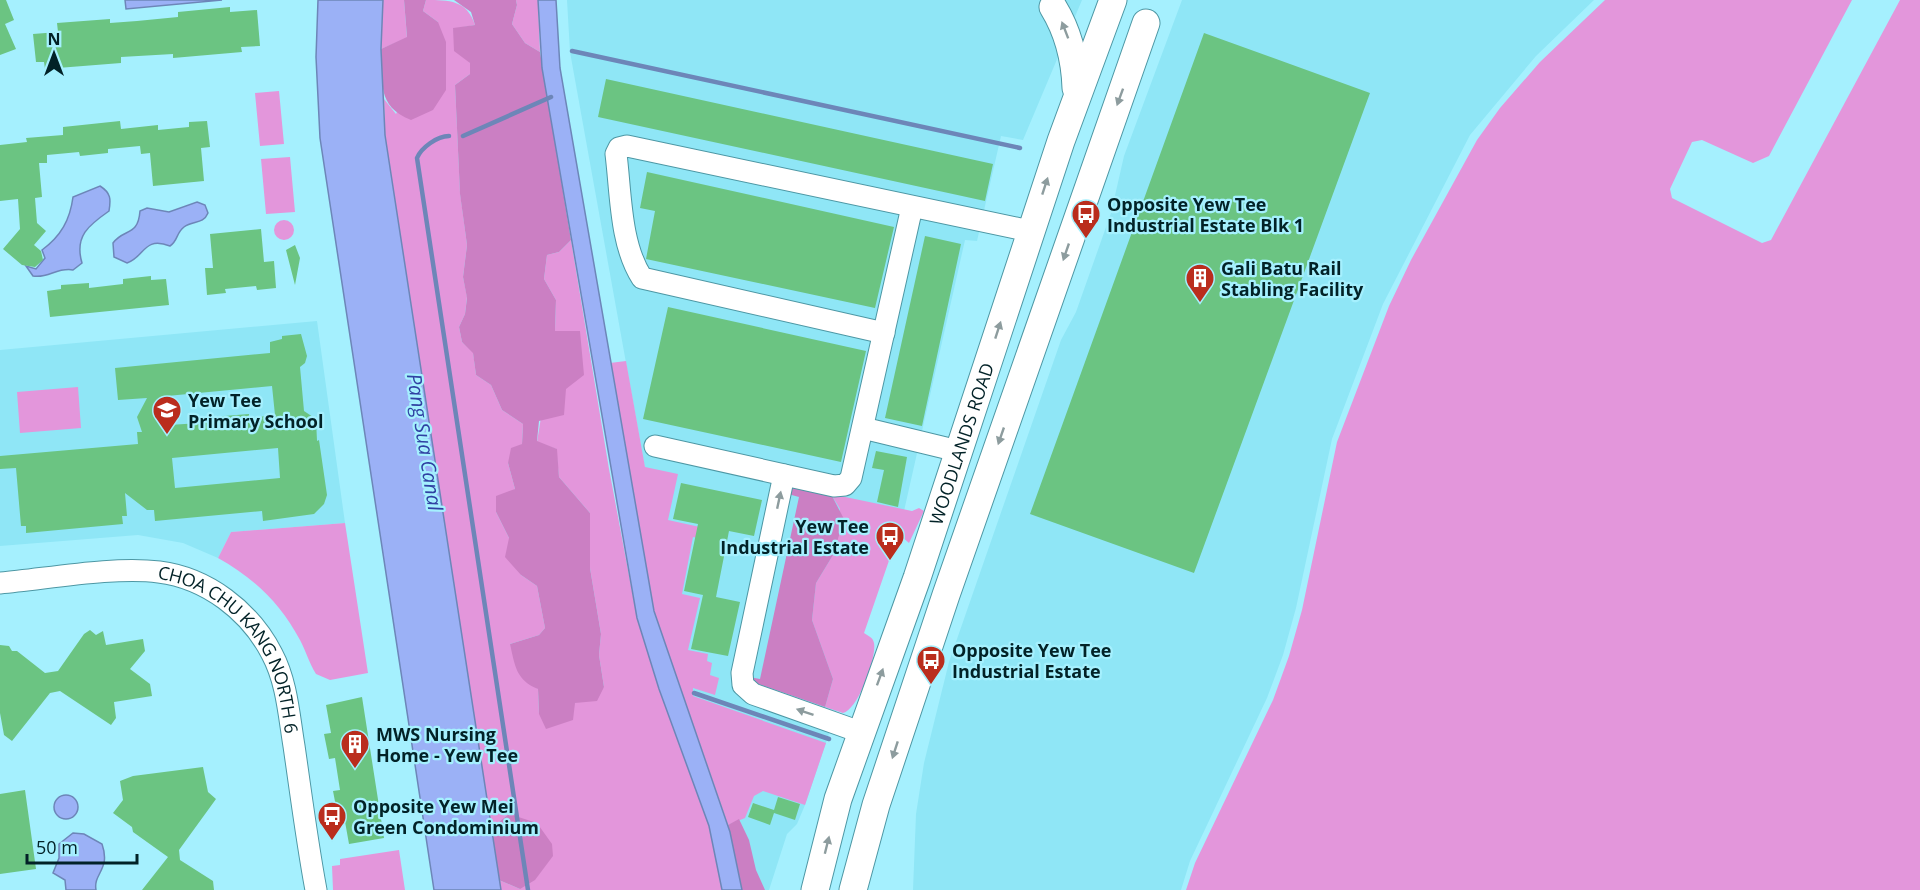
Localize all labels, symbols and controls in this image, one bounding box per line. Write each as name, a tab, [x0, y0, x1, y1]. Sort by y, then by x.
one-way arrow	[1059, 20, 1069, 38]
north arrow	[24, 24, 84, 84]
text: N	[47, 28, 61, 50]
one-way arrow	[1115, 88, 1125, 106]
one-way arrow	[1041, 177, 1051, 195]
place label: Opposite Yew Tee Industrial Estate Blk 1	[1107, 192, 1304, 237]
bus stop icon: Opposite Yew Tee Industrial Estate Blk 1	[1070, 198, 1102, 240]
one-way arrow	[1060, 243, 1070, 261]
place label: Gali Batu Rail Stabling Facility	[1221, 256, 1364, 301]
building icon: Gali Batu Rail Stabling Facility	[1184, 262, 1216, 304]
one-way arrow	[994, 321, 1003, 339]
street label: WOODLANDS ROAD	[923, 360, 999, 528]
water label: Pang Sua Canal	[401, 371, 449, 514]
place label: Yew Tee Primary School	[188, 388, 323, 433]
school or university icon: Yew Tee Primary School	[151, 394, 183, 436]
one-way arrow	[996, 427, 1006, 445]
one-way arrow	[774, 490, 784, 509]
place label: Yew Tee Industrial Estate	[720, 514, 869, 559]
bus stop icon: Yew Tee Industrial Estate	[874, 520, 906, 562]
street label: CHOA CHU KANG NORTH 6	[156, 560, 304, 735]
place label: Opposite Yew Tee Industrial Estate	[952, 638, 1111, 683]
bus stop icon: Opposite Yew Tee Industrial Estate	[915, 644, 947, 686]
one-way arrow	[876, 668, 886, 686]
one-way arrow	[796, 707, 814, 717]
place label: MWS Nursing Home - Yew Tee	[376, 722, 518, 767]
building icon: MWS Nursing Home - Yew Tee	[339, 728, 371, 770]
one-way arrow	[889, 741, 899, 759]
place label: Opposite Yew Mei Green Condominium	[353, 794, 539, 839]
bus stop icon: Opposite Yew Mei Green Condominium	[316, 800, 348, 842]
scale bar	[27, 827, 136, 865]
text: 50 m	[36, 835, 78, 859]
one-way arrow	[822, 835, 832, 854]

